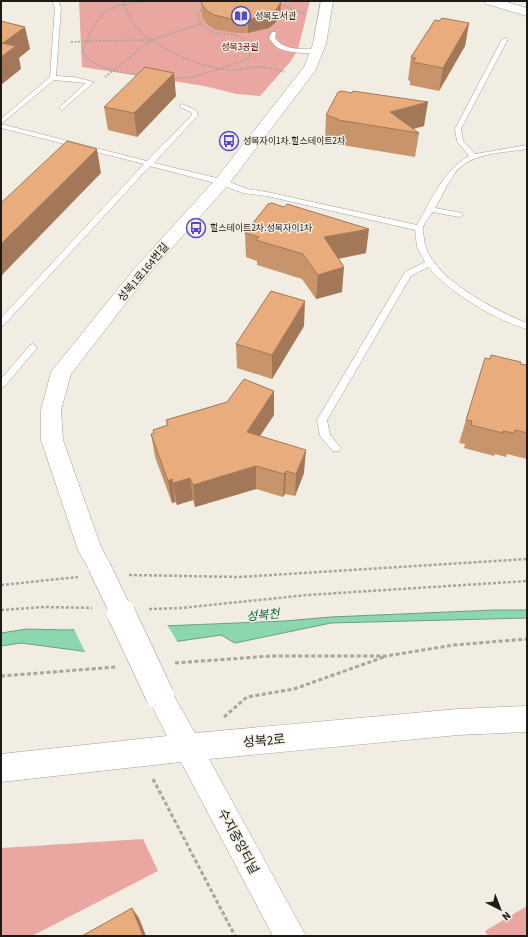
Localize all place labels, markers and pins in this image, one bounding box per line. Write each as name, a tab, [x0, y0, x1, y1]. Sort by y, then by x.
library icon: 성복도서관	[230, 5, 252, 27]
place label: 성복도서관	[255, 10, 297, 23]
bus stop icon: 성복자이1차.힐스테이트2차	[218, 130, 240, 152]
place label: 성복자이1차.힐스테이트2차	[243, 135, 345, 148]
bus stop icon: 힐스테이트2차.성복자이1차	[185, 217, 207, 239]
place label: 힐스테이트2차.성복자이1차	[210, 222, 312, 235]

